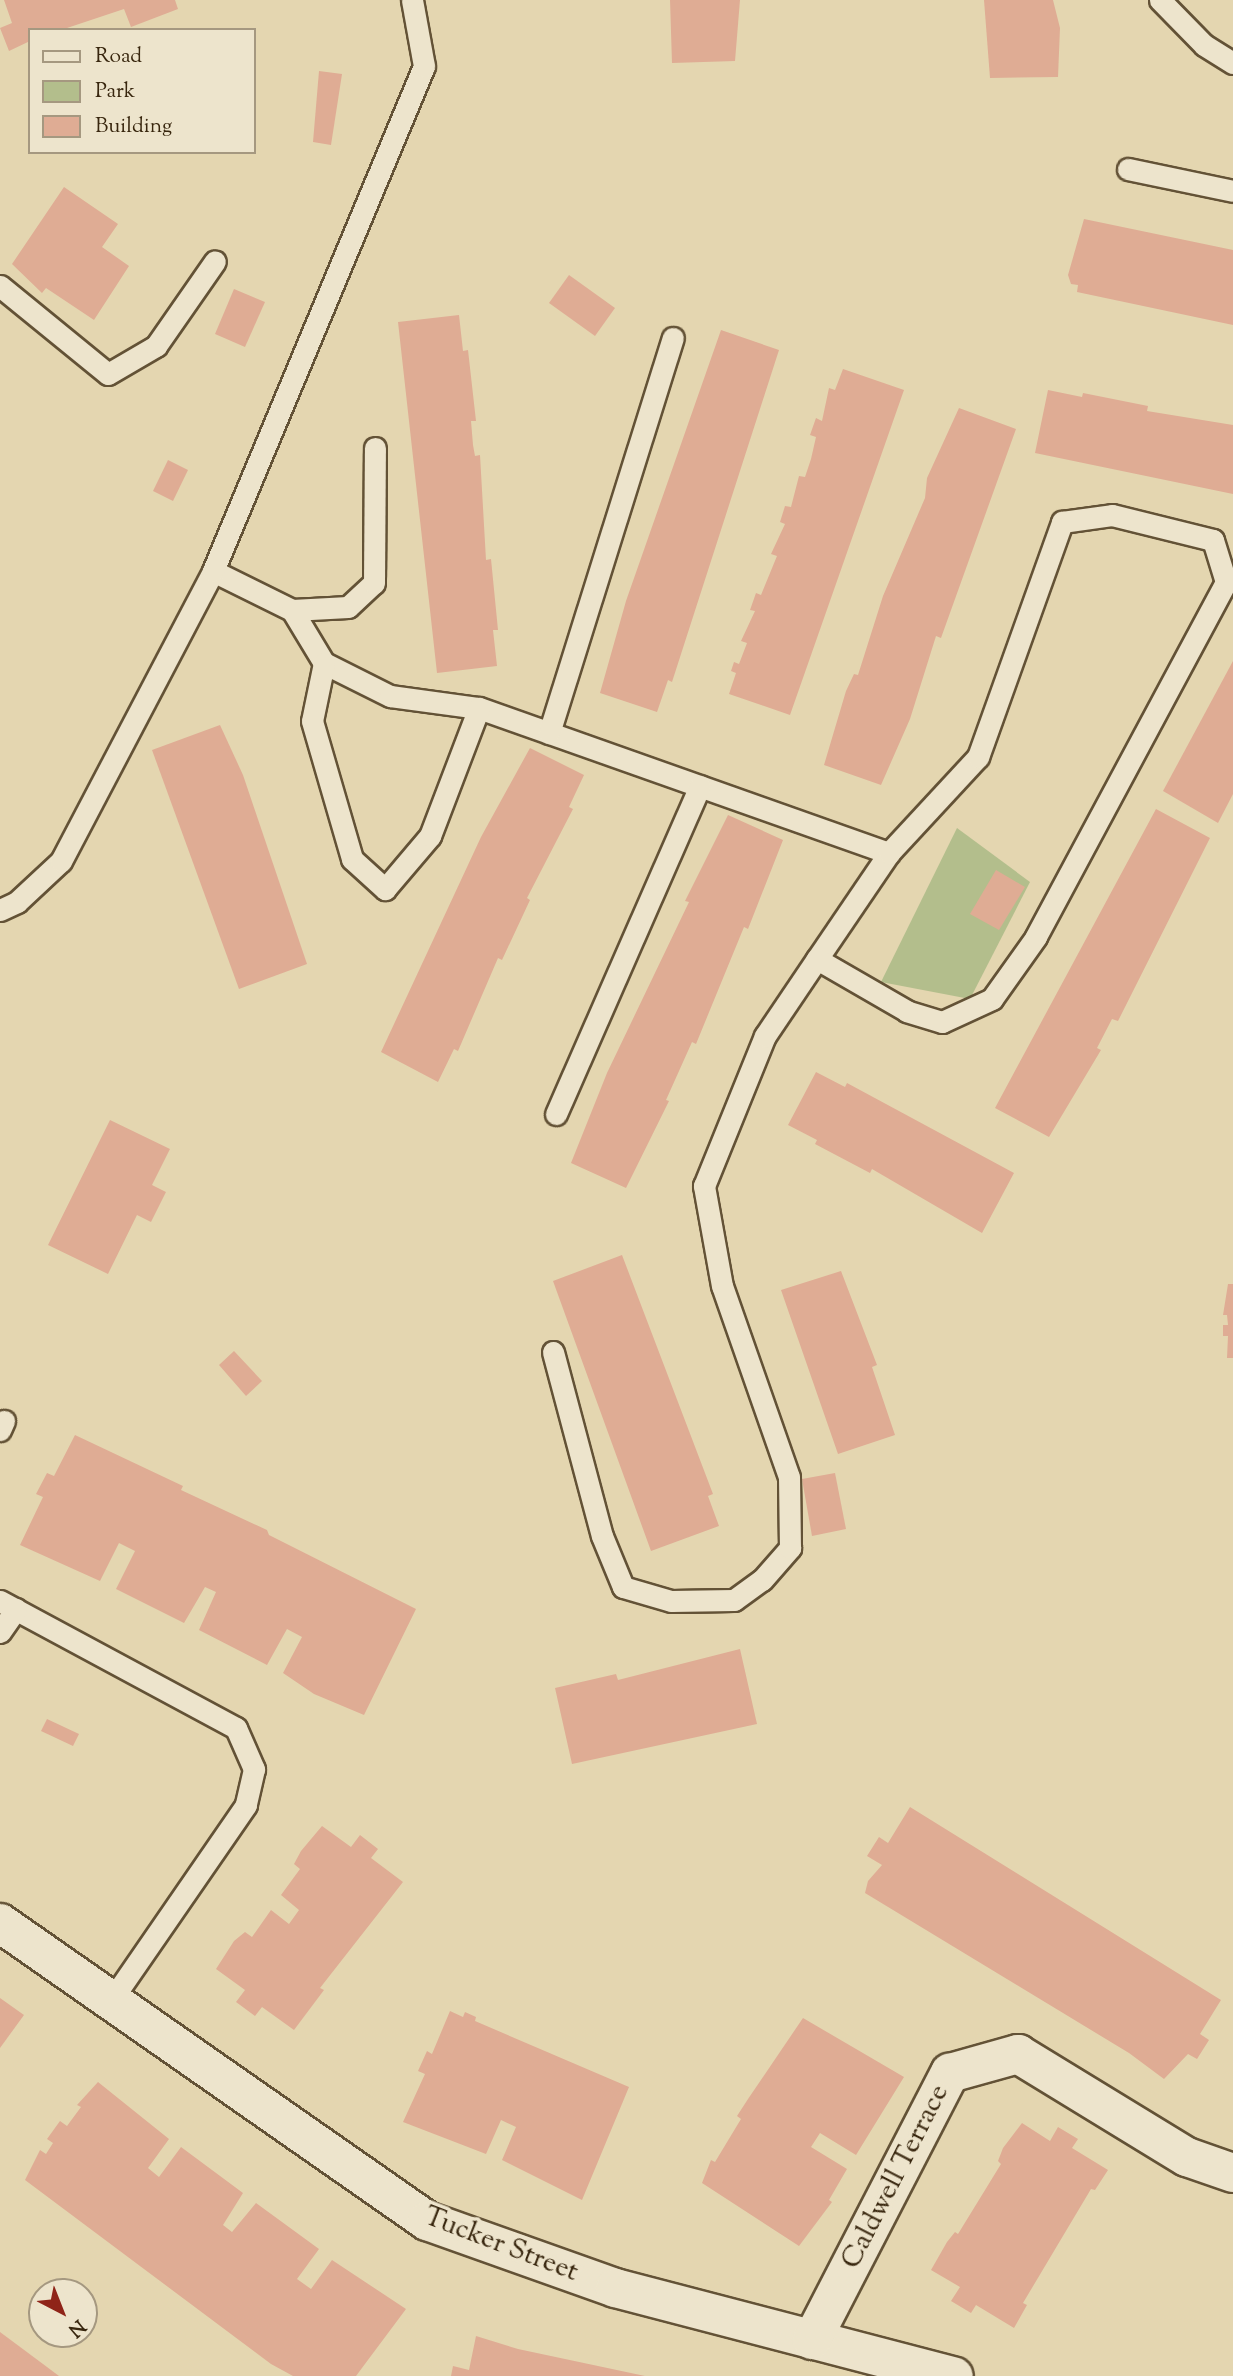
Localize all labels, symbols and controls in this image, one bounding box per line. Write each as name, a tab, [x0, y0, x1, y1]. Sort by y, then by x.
legend	[28, 28, 256, 154]
text: Road	[95, 42, 142, 72]
text: Park	[95, 77, 135, 107]
text: Building	[95, 112, 172, 142]
street label: Caldwell Terrace	[835, 2079, 957, 2275]
street label: Tucker Street	[419, 2200, 583, 2290]
north arrow	[28, 2278, 98, 2348]
text: N	[61, 2312, 91, 2343]

